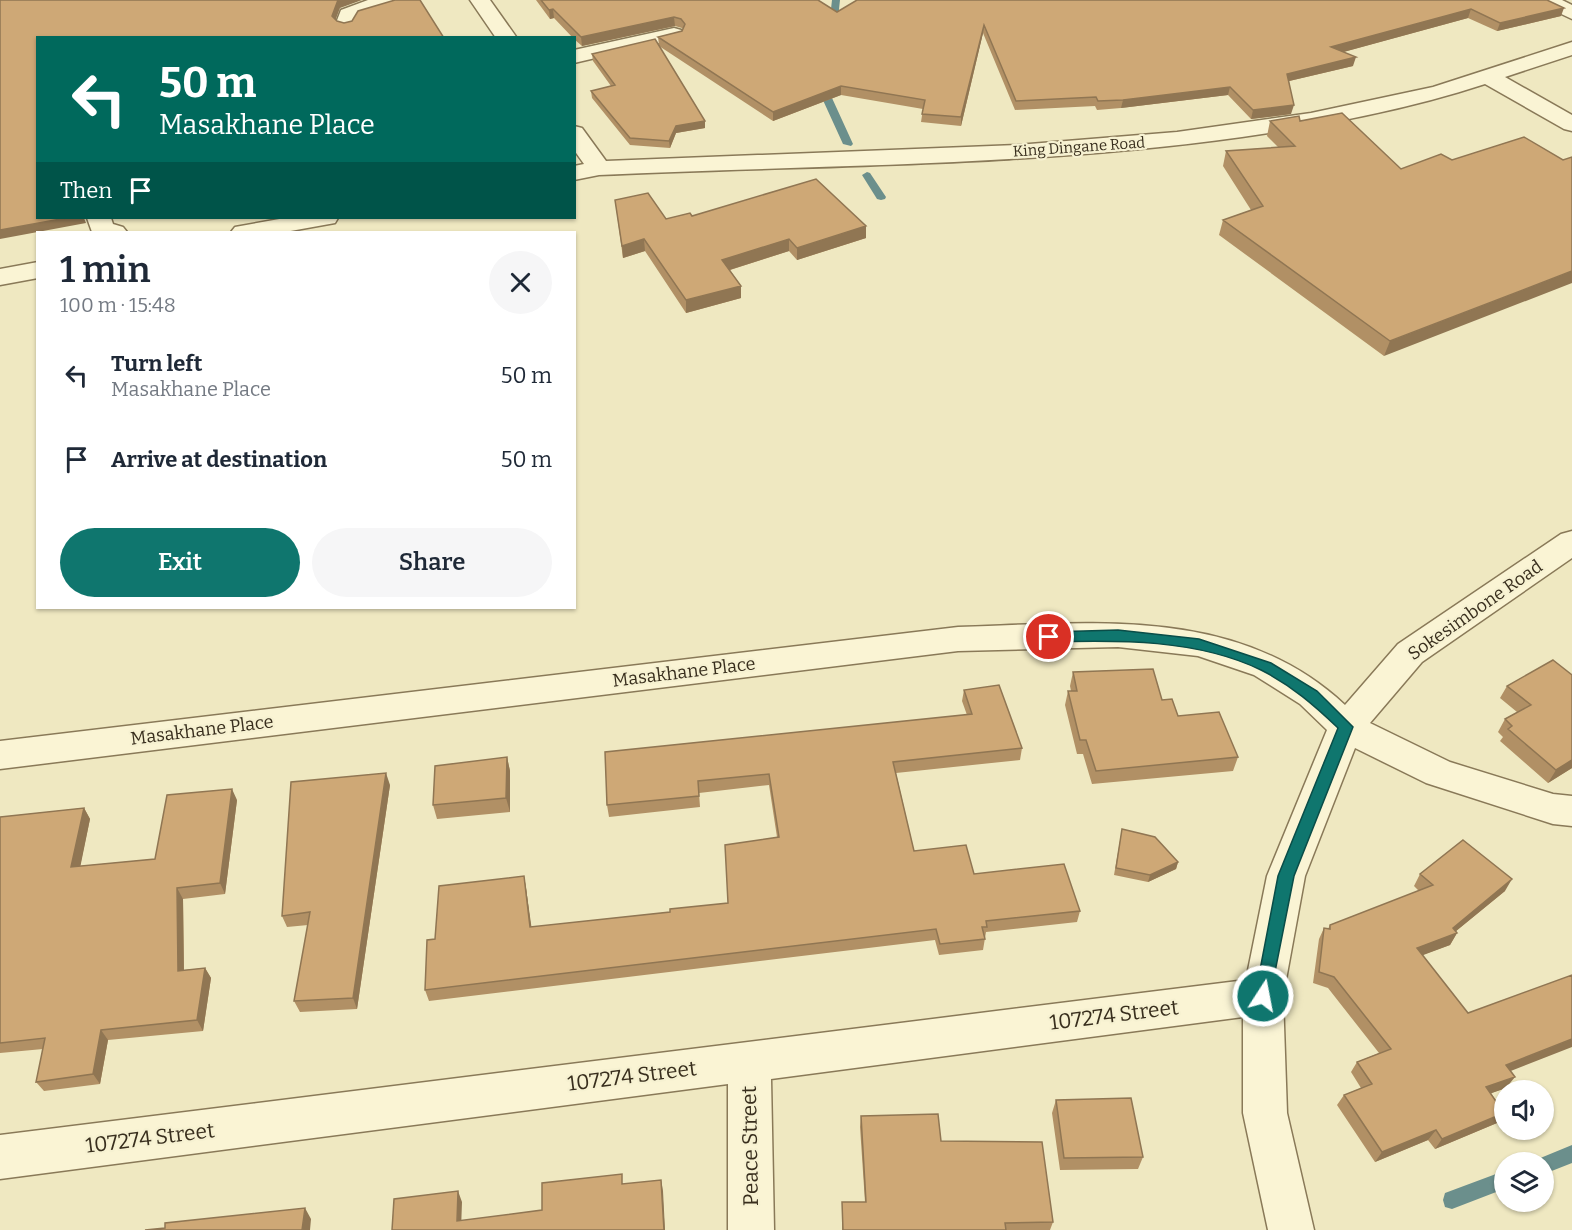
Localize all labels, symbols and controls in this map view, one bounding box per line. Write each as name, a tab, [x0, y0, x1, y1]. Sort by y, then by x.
text: 50 m	[159, 58, 256, 108]
icon: left	[60, 60, 138, 138]
text: Masakhane Place	[159, 109, 375, 141]
street label: King Dingane Road	[1012, 133, 1146, 161]
icon: arrive	[124, 174, 157, 207]
text: Then	[60, 177, 112, 204]
text: 1 min	[60, 248, 151, 292]
button: close	[489, 251, 552, 314]
text: 100 m · 15:48	[60, 293, 176, 317]
text: Turn left	[111, 350, 203, 377]
icon: left	[60, 359, 93, 392]
text: 50 m	[501, 362, 552, 389]
text: Masakhane Place	[111, 377, 271, 401]
icon: arrive	[60, 443, 93, 476]
text: Arrive at destination	[111, 446, 327, 473]
text: 50 m	[501, 446, 552, 473]
button: Exit	[60, 528, 300, 597]
button: Share	[312, 528, 552, 597]
street label: Sokesimbone Road	[1403, 555, 1547, 665]
pin	[1023, 611, 1074, 662]
icon: arrive	[1032, 620, 1065, 653]
street label: Masakhane Place	[611, 652, 757, 692]
street label: Masakhane Place	[129, 710, 275, 750]
position arrow	[1231, 964, 1295, 1028]
street label: 107274 Street	[1048, 994, 1180, 1036]
street label: 107274 Street	[566, 1055, 698, 1097]
map controls	[1494, 1080, 1554, 1212]
button: sound	[1494, 1080, 1554, 1140]
street label: Peace Street	[736, 1085, 764, 1206]
street label: 107274 Street	[84, 1117, 216, 1159]
button: layers	[1494, 1152, 1554, 1212]

